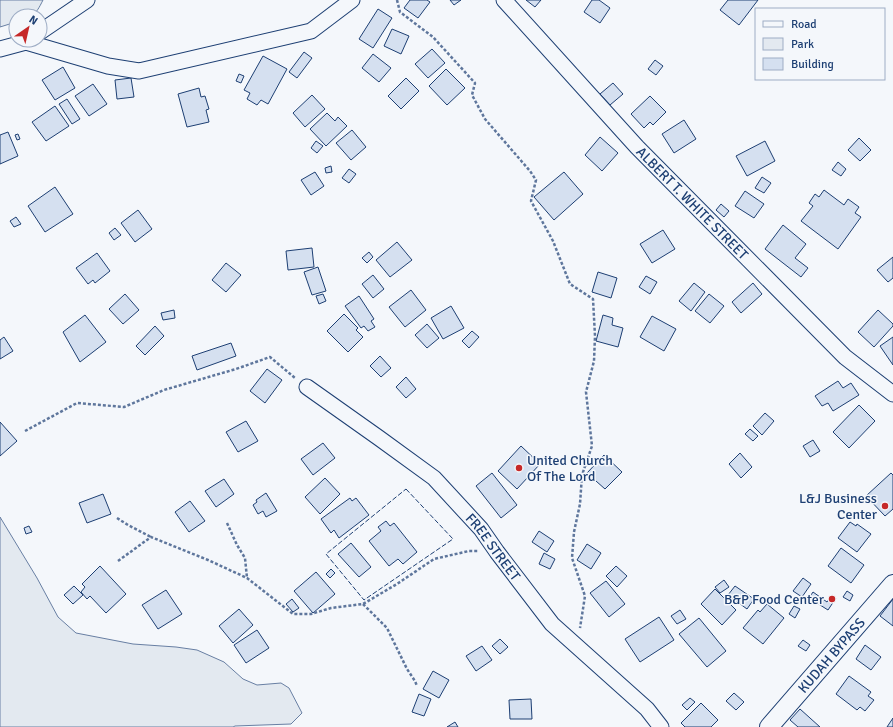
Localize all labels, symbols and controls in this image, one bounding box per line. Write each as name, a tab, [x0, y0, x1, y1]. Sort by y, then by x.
north arrow	[8, 8, 48, 48]
legend	[755, 8, 885, 80]
text: N	[27, 13, 40, 28]
text: Road	[791, 17, 817, 32]
text: Park	[791, 37, 814, 52]
text: Building	[791, 57, 834, 72]
street label: ALBERT T. WHITE STREET	[633, 143, 752, 263]
place label: United Church Of The Lord	[527, 452, 613, 485]
marker: United Church Of The Lord	[514, 463, 524, 473]
place label: L&J Business Center	[799, 490, 878, 523]
marker: L&J Business Center	[880, 501, 890, 511]
street label: FREE STREET	[462, 509, 524, 584]
place label: B&P Food Center	[724, 591, 825, 608]
marker: B&P Food Center	[827, 594, 837, 604]
street label: KUDAH BYPASS	[794, 614, 869, 696]

